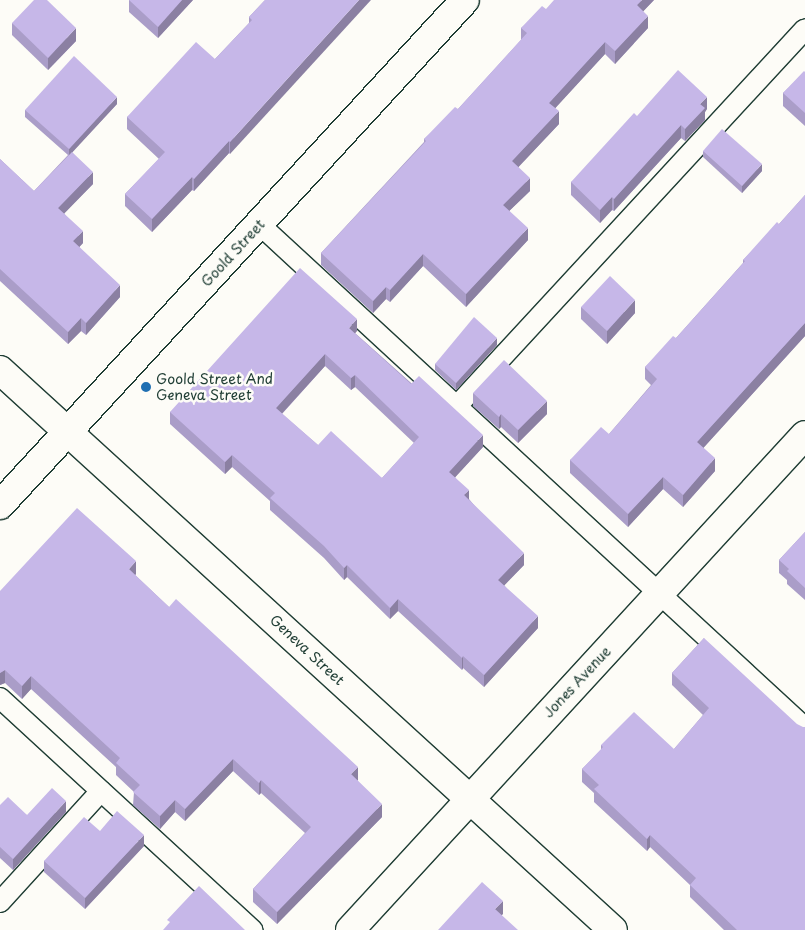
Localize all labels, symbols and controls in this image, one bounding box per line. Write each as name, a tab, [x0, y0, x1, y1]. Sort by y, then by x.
street label: Goold Street	[198, 216, 268, 290]
place label: Goold Street And Geneva Street	[156, 371, 273, 404]
marker: Goold Street And Geneva Street	[140, 381, 152, 393]
street label: Geneva Street	[266, 611, 348, 689]
street label: Jones Avenue	[540, 643, 614, 721]

